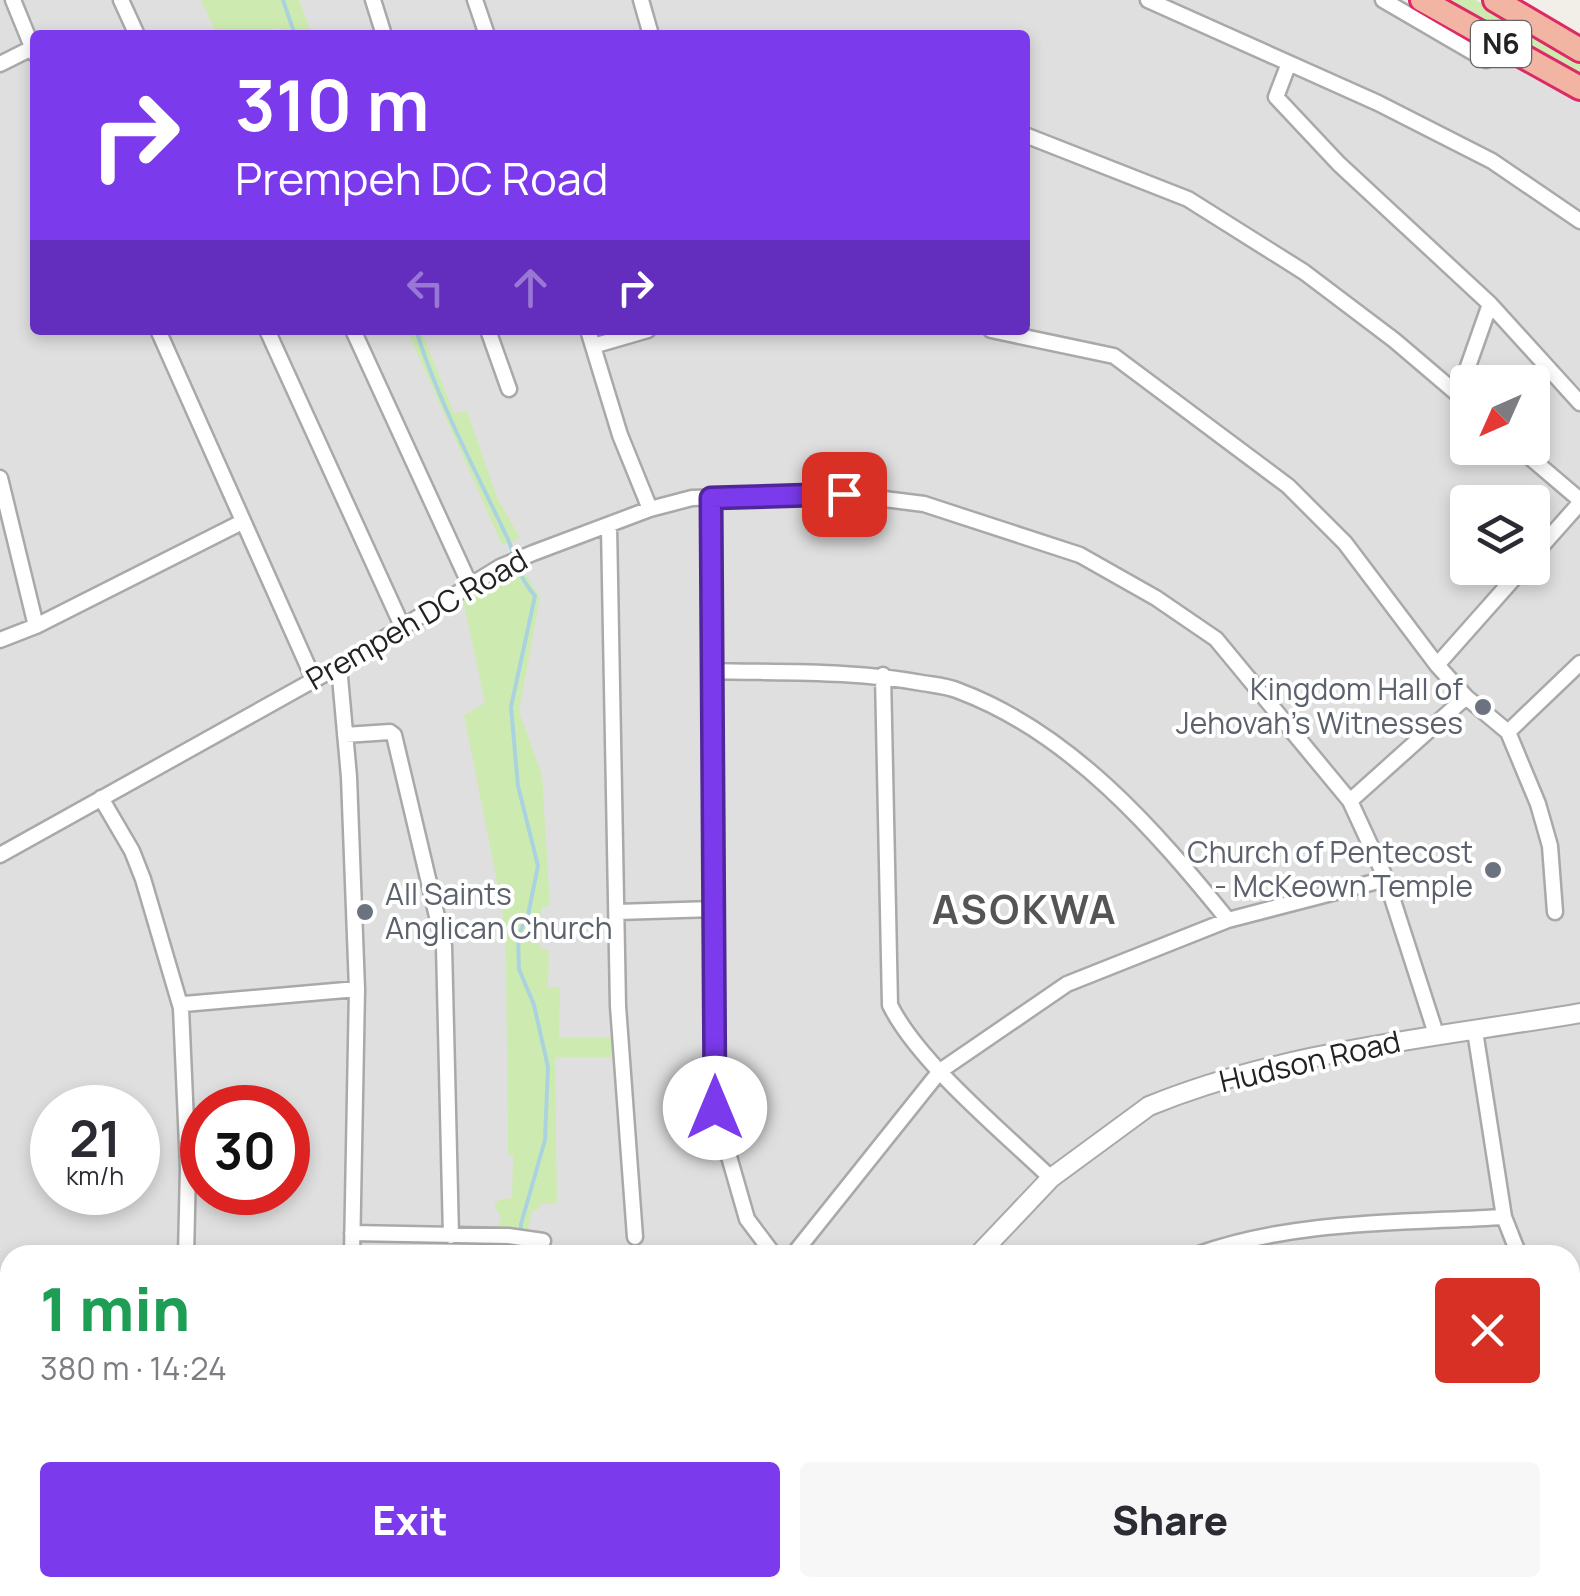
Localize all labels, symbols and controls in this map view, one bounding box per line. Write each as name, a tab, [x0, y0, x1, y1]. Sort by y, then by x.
road number: N6	[1471, 21, 1531, 67]
text: 310 m	[235, 56, 429, 152]
icon: right	[70, 70, 200, 200]
text: Prempeh DC Road	[235, 147, 608, 209]
icon: left	[398, 260, 453, 315]
icon: ahead	[503, 260, 558, 315]
icon: right	[608, 260, 663, 315]
north arrow	[1450, 365, 1550, 465]
map controls	[1450, 365, 1550, 585]
pin	[802, 452, 887, 537]
icon: arrive	[817, 467, 872, 522]
button: layers	[1450, 485, 1550, 585]
street label: Prempeh DC Road	[298, 539, 534, 699]
place label: Kingdom Hall of Jehovah's Witnesses	[1176, 668, 1463, 743]
marker: Kingdom Hall of Jehovah's Witnesses	[1472, 696, 1494, 718]
place label: Church of Pentecost - McKeown Temple	[1187, 831, 1473, 906]
marker: Church of Pentecost - McKeown Temple	[1482, 859, 1504, 881]
place label: All Saints Anglican Church	[385, 873, 613, 948]
district label: ASOKWA	[932, 881, 1118, 936]
marker: All Saints Anglican Church	[354, 901, 376, 923]
street label: Hudson Road	[1215, 1020, 1404, 1101]
position arrow	[663, 1056, 767, 1160]
speed limit sign: 30	[180, 1085, 310, 1215]
text: 21	[69, 1104, 121, 1172]
text: km/h	[66, 1158, 124, 1193]
text: 1 min	[40, 1267, 190, 1349]
button: close	[1435, 1278, 1540, 1383]
text: 380 m · 14:24	[40, 1346, 227, 1390]
button: Exit	[40, 1462, 780, 1577]
button: Share	[800, 1462, 1540, 1577]

